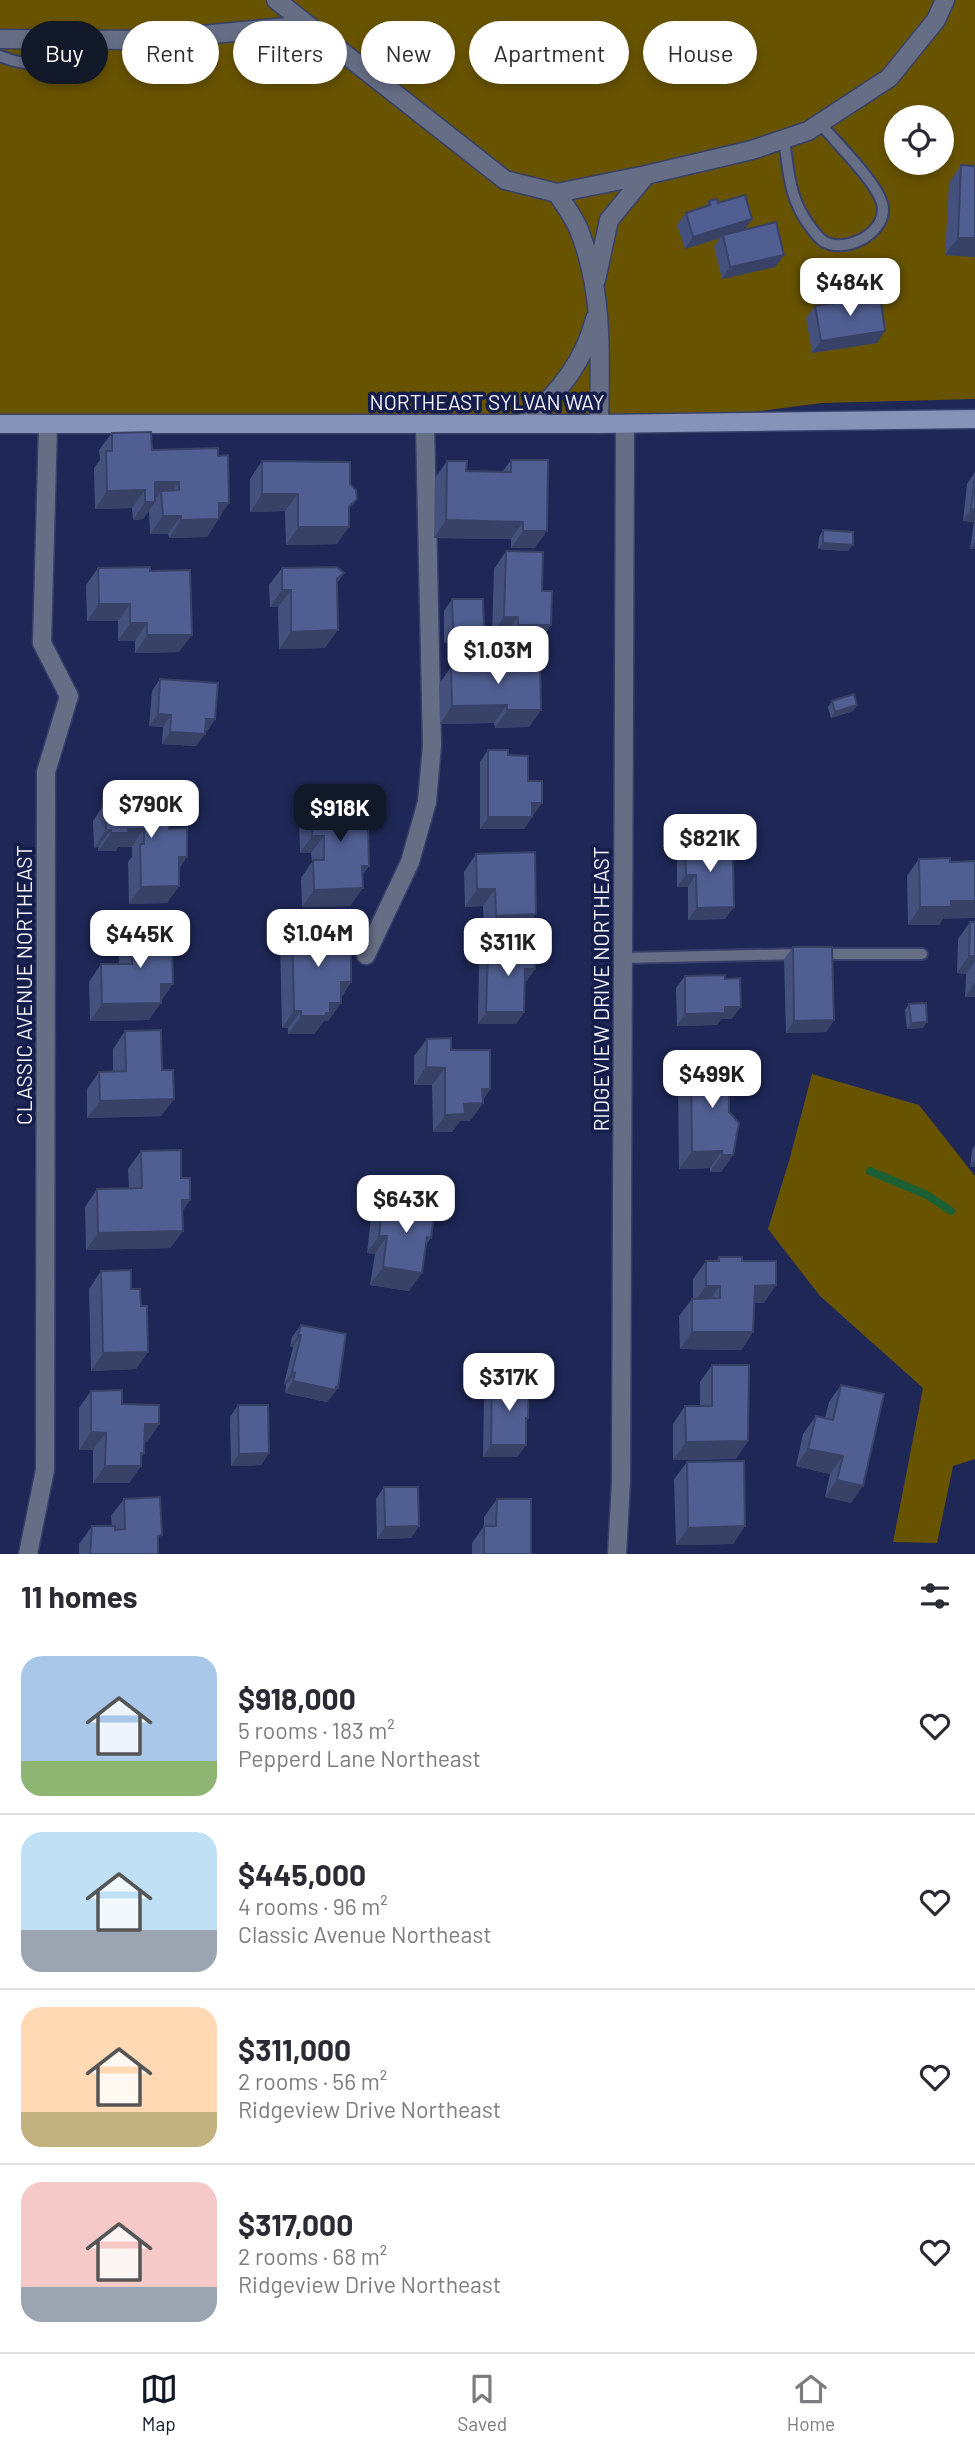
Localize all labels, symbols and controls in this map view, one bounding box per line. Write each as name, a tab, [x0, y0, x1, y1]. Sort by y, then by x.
chip: Buy	[21, 21, 108, 84]
chip: Rent	[122, 21, 219, 84]
chip: Filters	[233, 21, 347, 84]
chip: New	[361, 21, 455, 84]
chip: Apartment	[469, 21, 629, 84]
chip: House	[643, 21, 757, 84]
map controls	[884, 105, 954, 175]
button: locate	[884, 105, 954, 175]
pin: $484K	[801, 258, 899, 318]
text: $484K	[816, 267, 884, 295]
street label: NORTHEAST SYLVAN WAY	[370, 389, 605, 414]
pin: $1.03M	[441, 626, 555, 686]
text: $1.03M	[464, 635, 532, 663]
pin: $790K	[102, 780, 200, 840]
pin: $918K	[291, 784, 389, 844]
text: $790K	[119, 789, 183, 817]
text: $918K	[310, 793, 370, 821]
pin: $821K	[661, 814, 759, 874]
text: $821K	[680, 823, 740, 851]
street label: CLASSIC AVENUE NORTHEAST	[11, 845, 36, 1125]
street label: RIDGEVIEW DRIVE NORTHEAST	[588, 846, 613, 1132]
pin: $1.04M	[261, 909, 375, 969]
pin: $445K	[91, 911, 189, 970]
text: $1.04M	[283, 918, 353, 946]
pin: $311K	[459, 918, 557, 978]
text: $445K	[106, 919, 174, 947]
text: $311K	[480, 927, 536, 955]
pin: $499K	[663, 1050, 761, 1110]
text: $499K	[679, 1059, 745, 1087]
pin: $643K	[357, 1176, 455, 1235]
text: $643K	[373, 1184, 439, 1212]
pin: $317K	[460, 1354, 558, 1413]
text: $317K	[479, 1362, 539, 1390]
icon: filters	[916, 1577, 954, 1615]
text: 11 homes	[21, 1578, 138, 1614]
text: $918,000	[238, 1680, 356, 1716]
icon: home	[77, 1684, 161, 1768]
icon: heart	[916, 1707, 954, 1745]
text: 5 rooms · 183 m²	[238, 1716, 395, 1744]
text: Pepperd Lane Northeast	[238, 1744, 481, 1772]
text: $445,000	[238, 1856, 366, 1892]
icon: home	[77, 1860, 161, 1944]
icon: heart	[916, 1883, 954, 1921]
text: 4 rooms · 96 m²	[238, 1892, 388, 1920]
text: Classic Avenue Northeast	[238, 1920, 492, 1948]
text: $311,000	[238, 2031, 351, 2067]
icon: home	[77, 2035, 161, 2119]
icon: heart	[916, 2058, 954, 2096]
text: 2 rooms · 56 m²	[238, 2067, 387, 2095]
text: Ridgeview Drive Northeast	[238, 2095, 501, 2123]
text: $317,000	[238, 2206, 353, 2242]
icon: home	[77, 2210, 161, 2294]
icon: heart	[916, 2233, 954, 2271]
text: 2 rooms · 68 m²	[238, 2242, 387, 2270]
text: Ridgeview Drive Northeast	[238, 2270, 501, 2298]
tab: Map	[140, 2370, 178, 2435]
tab: Saved	[457, 2370, 507, 2435]
tab: Home	[787, 2370, 835, 2435]

